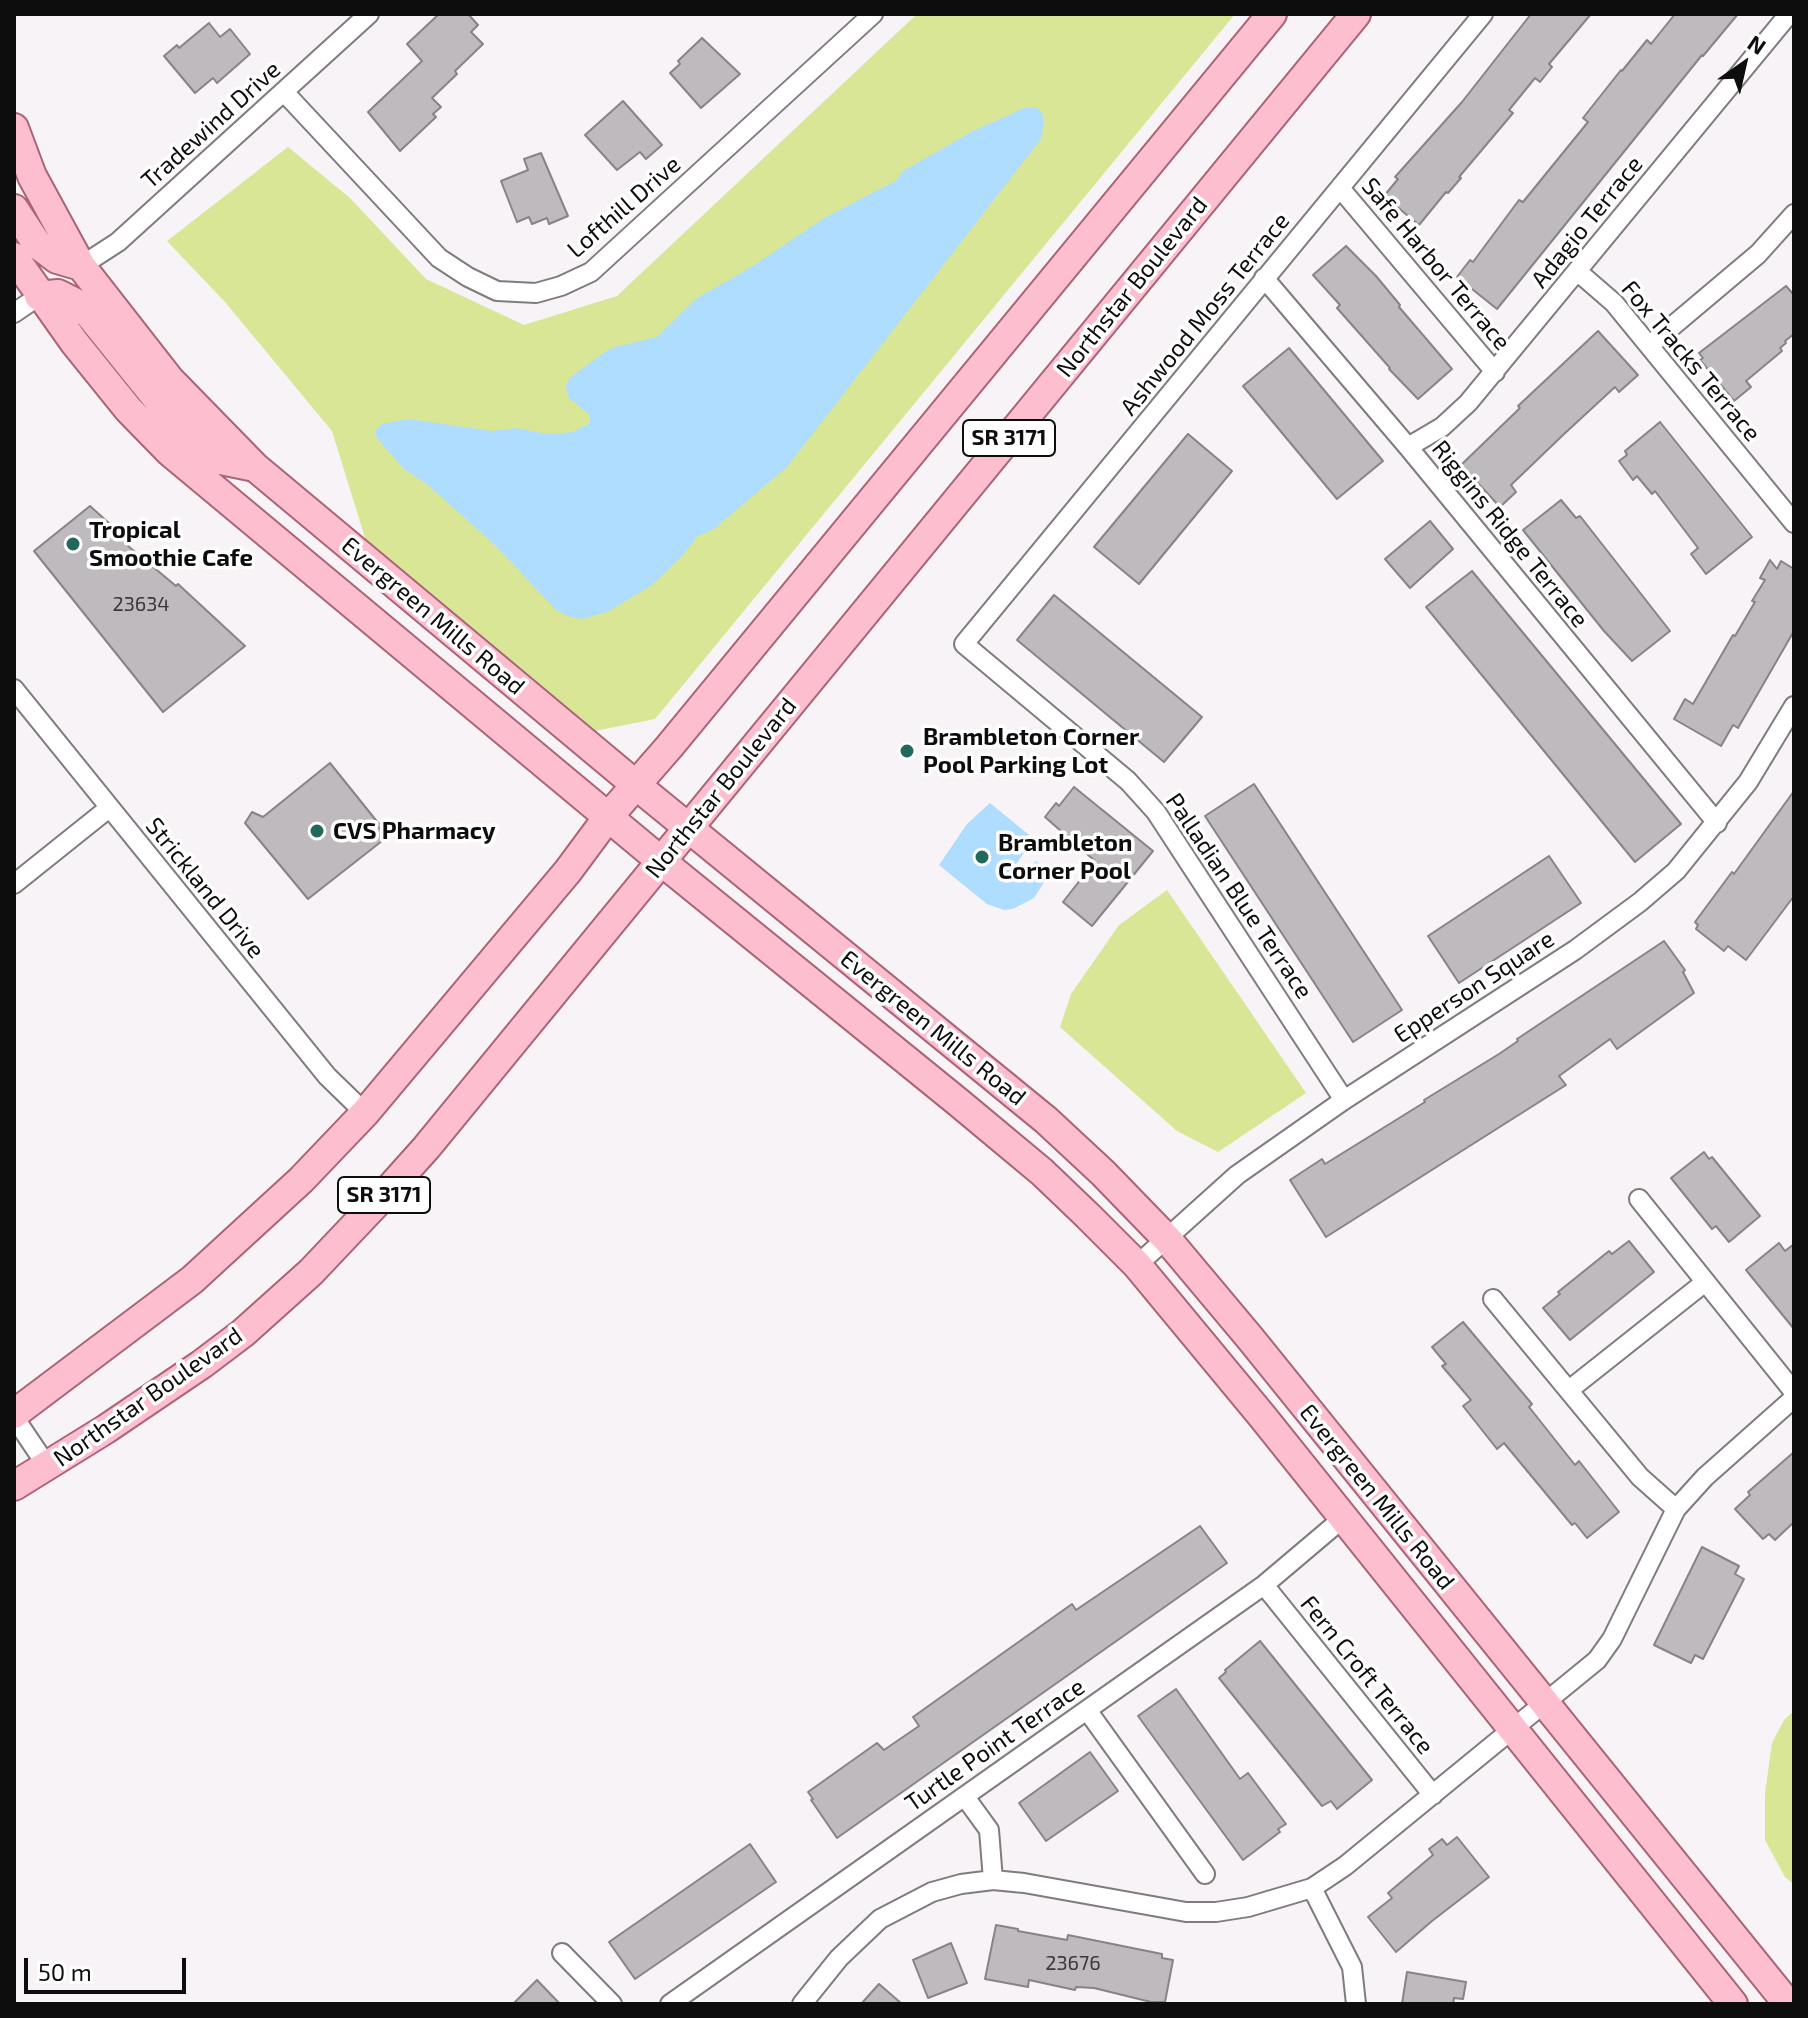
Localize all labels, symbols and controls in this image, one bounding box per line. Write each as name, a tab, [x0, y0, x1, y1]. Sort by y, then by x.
north arrow	[1704, 24, 1784, 104]
text: N	[1744, 29, 1771, 59]
street label: Tradewind Drive	[136, 55, 286, 195]
street label: Lofthill Drive	[561, 150, 687, 264]
street label: Adagio Terrace	[1525, 150, 1649, 294]
street label: Safe Harbor Terrace	[1356, 172, 1516, 356]
street label: Northstar Boulevard	[1050, 191, 1214, 383]
street label: Ashwood Moss Terrace	[1114, 207, 1296, 421]
street label: Fox Tracks Terrace	[1615, 275, 1767, 447]
road number: SR 3171	[963, 420, 1055, 456]
street label: Riggins Ridge Terrace	[1426, 435, 1594, 633]
place label: Tropical Smoothie Cafe	[89, 516, 253, 572]
street label: Evergreen Mills Road	[336, 531, 530, 701]
marker: Tropical Smoothie Cafe	[64, 535, 82, 553]
house number: 23634	[112, 592, 170, 616]
street label: Northstar Boulevard	[639, 692, 803, 884]
place label: Brambleton Corner Pool Parking Lot	[923, 723, 1139, 779]
marker: Brambleton Corner Pool Parking Lot	[898, 742, 916, 760]
street label: Palladian Blue Terrace	[1159, 788, 1319, 1004]
street label: Strickland Drive	[140, 812, 270, 964]
place label: CVS Pharmacy	[333, 817, 496, 845]
marker: CVS Pharmacy	[308, 822, 326, 840]
place label: Brambleton Corner Pool	[998, 829, 1132, 885]
marker: Brambleton Corner Pool	[973, 848, 991, 866]
street label: Epperson Square	[1389, 925, 1559, 1049]
street label: Evergreen Mills Road	[834, 944, 1032, 1112]
road number: SR 3171	[338, 1177, 430, 1213]
street label: Northstar Boulevard	[48, 1321, 248, 1473]
street label: Evergreen Mills Road	[1293, 1398, 1461, 1596]
street label: Fern Croft Terrace	[1294, 1590, 1440, 1760]
street label: Turtle Point Terrace	[900, 1672, 1090, 1818]
scale bar	[28, 1942, 190, 1992]
house number: 23676	[1045, 1951, 1101, 1975]
text: 50 m	[38, 1957, 92, 1986]

